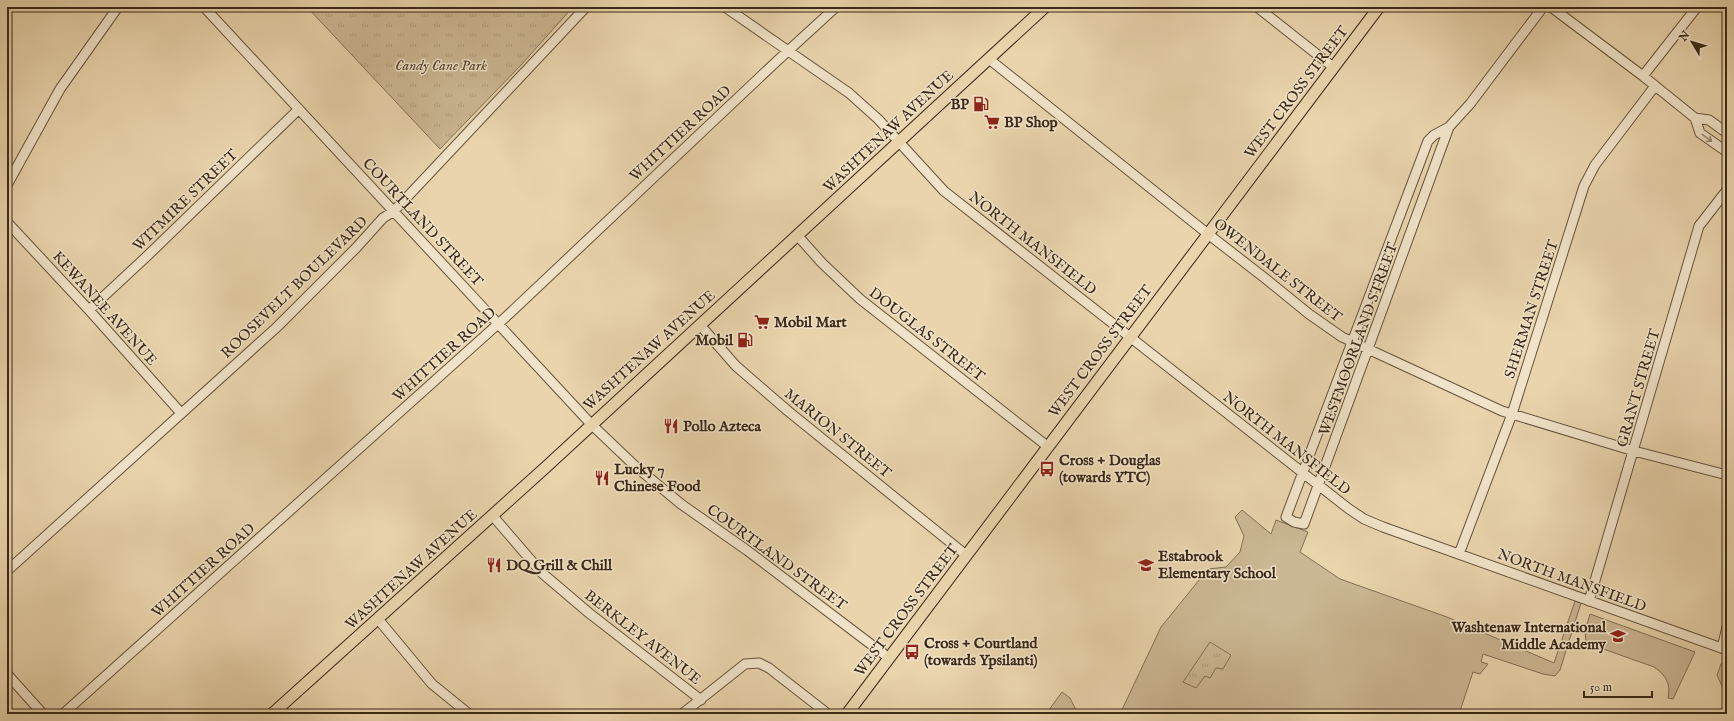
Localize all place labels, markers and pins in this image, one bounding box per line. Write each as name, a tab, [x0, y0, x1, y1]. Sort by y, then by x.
place label: BP	[950, 95, 969, 114]
fuel station icon: BP	[972, 95, 990, 113]
supermarket icon: BP Shop	[983, 113, 1001, 131]
place label: BP Shop	[1004, 113, 1058, 132]
supermarket icon: Mobil Mart	[753, 313, 771, 331]
place label: Mobil Mart	[774, 313, 847, 332]
place label: Mobil	[695, 331, 734, 350]
fuel station icon: Mobil	[736, 331, 754, 349]
restaurant icon: Pollo Azteca	[662, 417, 680, 435]
place label: Pollo Azteca	[683, 417, 761, 436]
place label: Cross + Douglas (towards YTC)	[1059, 451, 1161, 487]
place label: Lucky 7 Chinese Food	[614, 460, 702, 496]
bus stop icon: Cross + Douglas (towards YTC)	[1038, 460, 1056, 478]
restaurant icon: Lucky 7 Chinese Food	[593, 469, 611, 487]
place label: Estabrook Elementary School	[1158, 547, 1277, 583]
restaurant icon: DQ Grill & Chill	[485, 556, 503, 574]
place label: DQ Grill & Chill	[506, 556, 613, 575]
school or university icon: Estabrook Elementary School	[1137, 556, 1155, 574]
place label: Washtenaw International Middle Academy	[1450, 618, 1607, 654]
school or university icon: Washtenaw International Middle Academy	[1609, 627, 1627, 645]
place label: Cross + Courtland (towards Ypsilanti)	[924, 634, 1039, 670]
bus stop icon: Cross + Courtland (towards Ypsilanti)	[903, 643, 921, 661]

